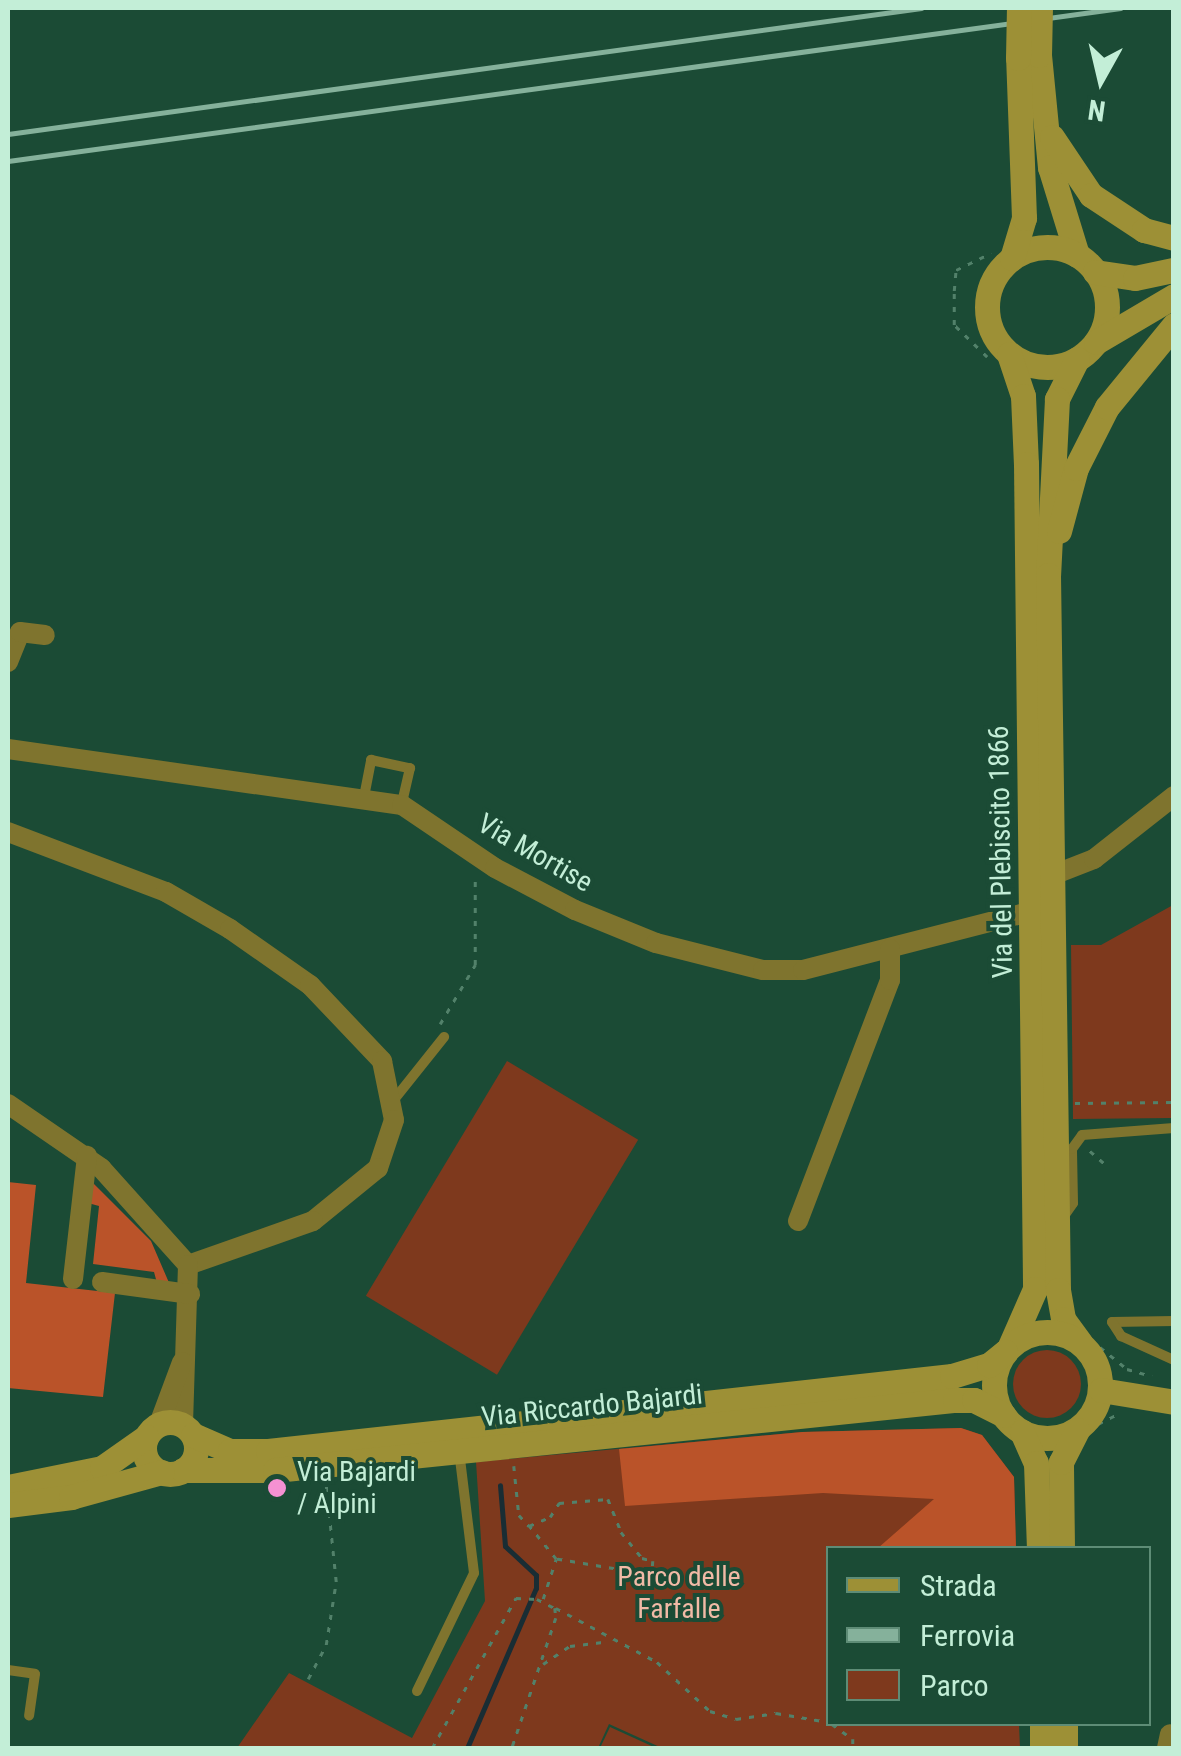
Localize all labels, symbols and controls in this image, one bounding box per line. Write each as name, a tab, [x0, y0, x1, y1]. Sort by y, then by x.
north arrow	[1051, 30, 1151, 130]
text: N	[1086, 93, 1108, 128]
street label: Via del Plebiscito 1866	[982, 725, 1020, 979]
street label: Via Mortise	[472, 807, 598, 899]
street label: Via Riccardo Bajardi	[480, 1378, 704, 1434]
place label: Via Bajardi / Alpini	[297, 1455, 416, 1521]
marker: Via Bajardi / Alpini	[266, 1477, 288, 1499]
legend	[826, 1546, 1151, 1726]
park label: Parco delle Farfalle	[617, 1560, 741, 1626]
text: Strada	[920, 1568, 997, 1603]
text: Ferrovia	[920, 1618, 1015, 1653]
text: Parco	[920, 1668, 989, 1703]

